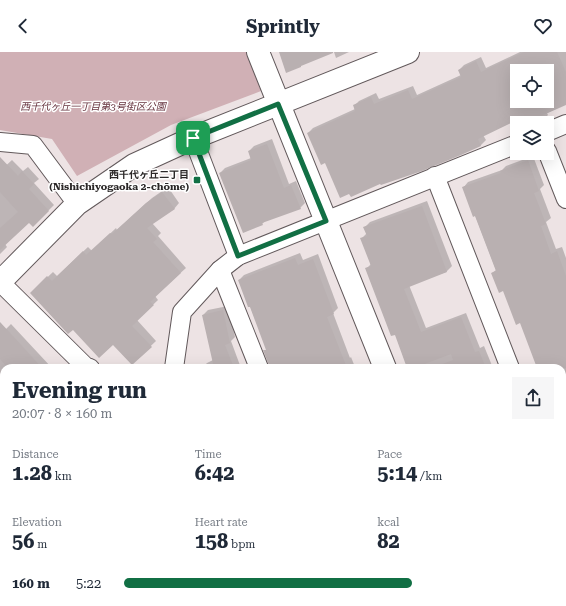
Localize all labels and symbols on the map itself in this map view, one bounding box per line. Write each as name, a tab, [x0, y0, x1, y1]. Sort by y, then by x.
park label: 西千代ヶ丘一丁目第3号街区公園	[20, 101, 168, 112]
pin	[176, 121, 210, 155]
place label: 西千代ヶ丘二丁目 (Nishichiyogaoka 2-chōme)	[49, 169, 189, 192]
marker: 西千代ヶ丘二丁目 (Nishichiyogaoka 2-chōme)	[192, 175, 202, 185]

